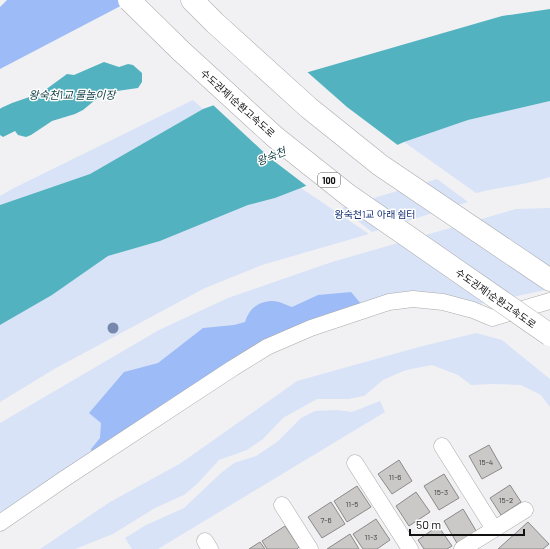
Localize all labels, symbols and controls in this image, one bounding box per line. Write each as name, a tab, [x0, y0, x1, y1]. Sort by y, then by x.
street label: 수도권제1순환고속도로	[199, 67, 277, 139]
water label: 왕숙천1교 물놀이장	[29, 88, 117, 101]
water label: 왕숙천	[254, 144, 289, 168]
road number: 100	[318, 173, 340, 187]
park label: 왕숙천1교 아래 쉼터	[334, 208, 416, 220]
street label: 수도권제1순환고속도로	[453, 266, 539, 330]
house number: 15-4	[479, 457, 493, 467]
house number: 11-6	[389, 472, 401, 482]
house number: 15-3	[434, 487, 448, 497]
house number: 15-2	[499, 495, 513, 505]
house number: 11-5	[346, 499, 358, 509]
scale bar	[410, 511, 524, 537]
house number: 7-6	[320, 515, 332, 525]
text: 50 m	[416, 517, 441, 531]
house number: 11-3	[365, 532, 377, 542]

